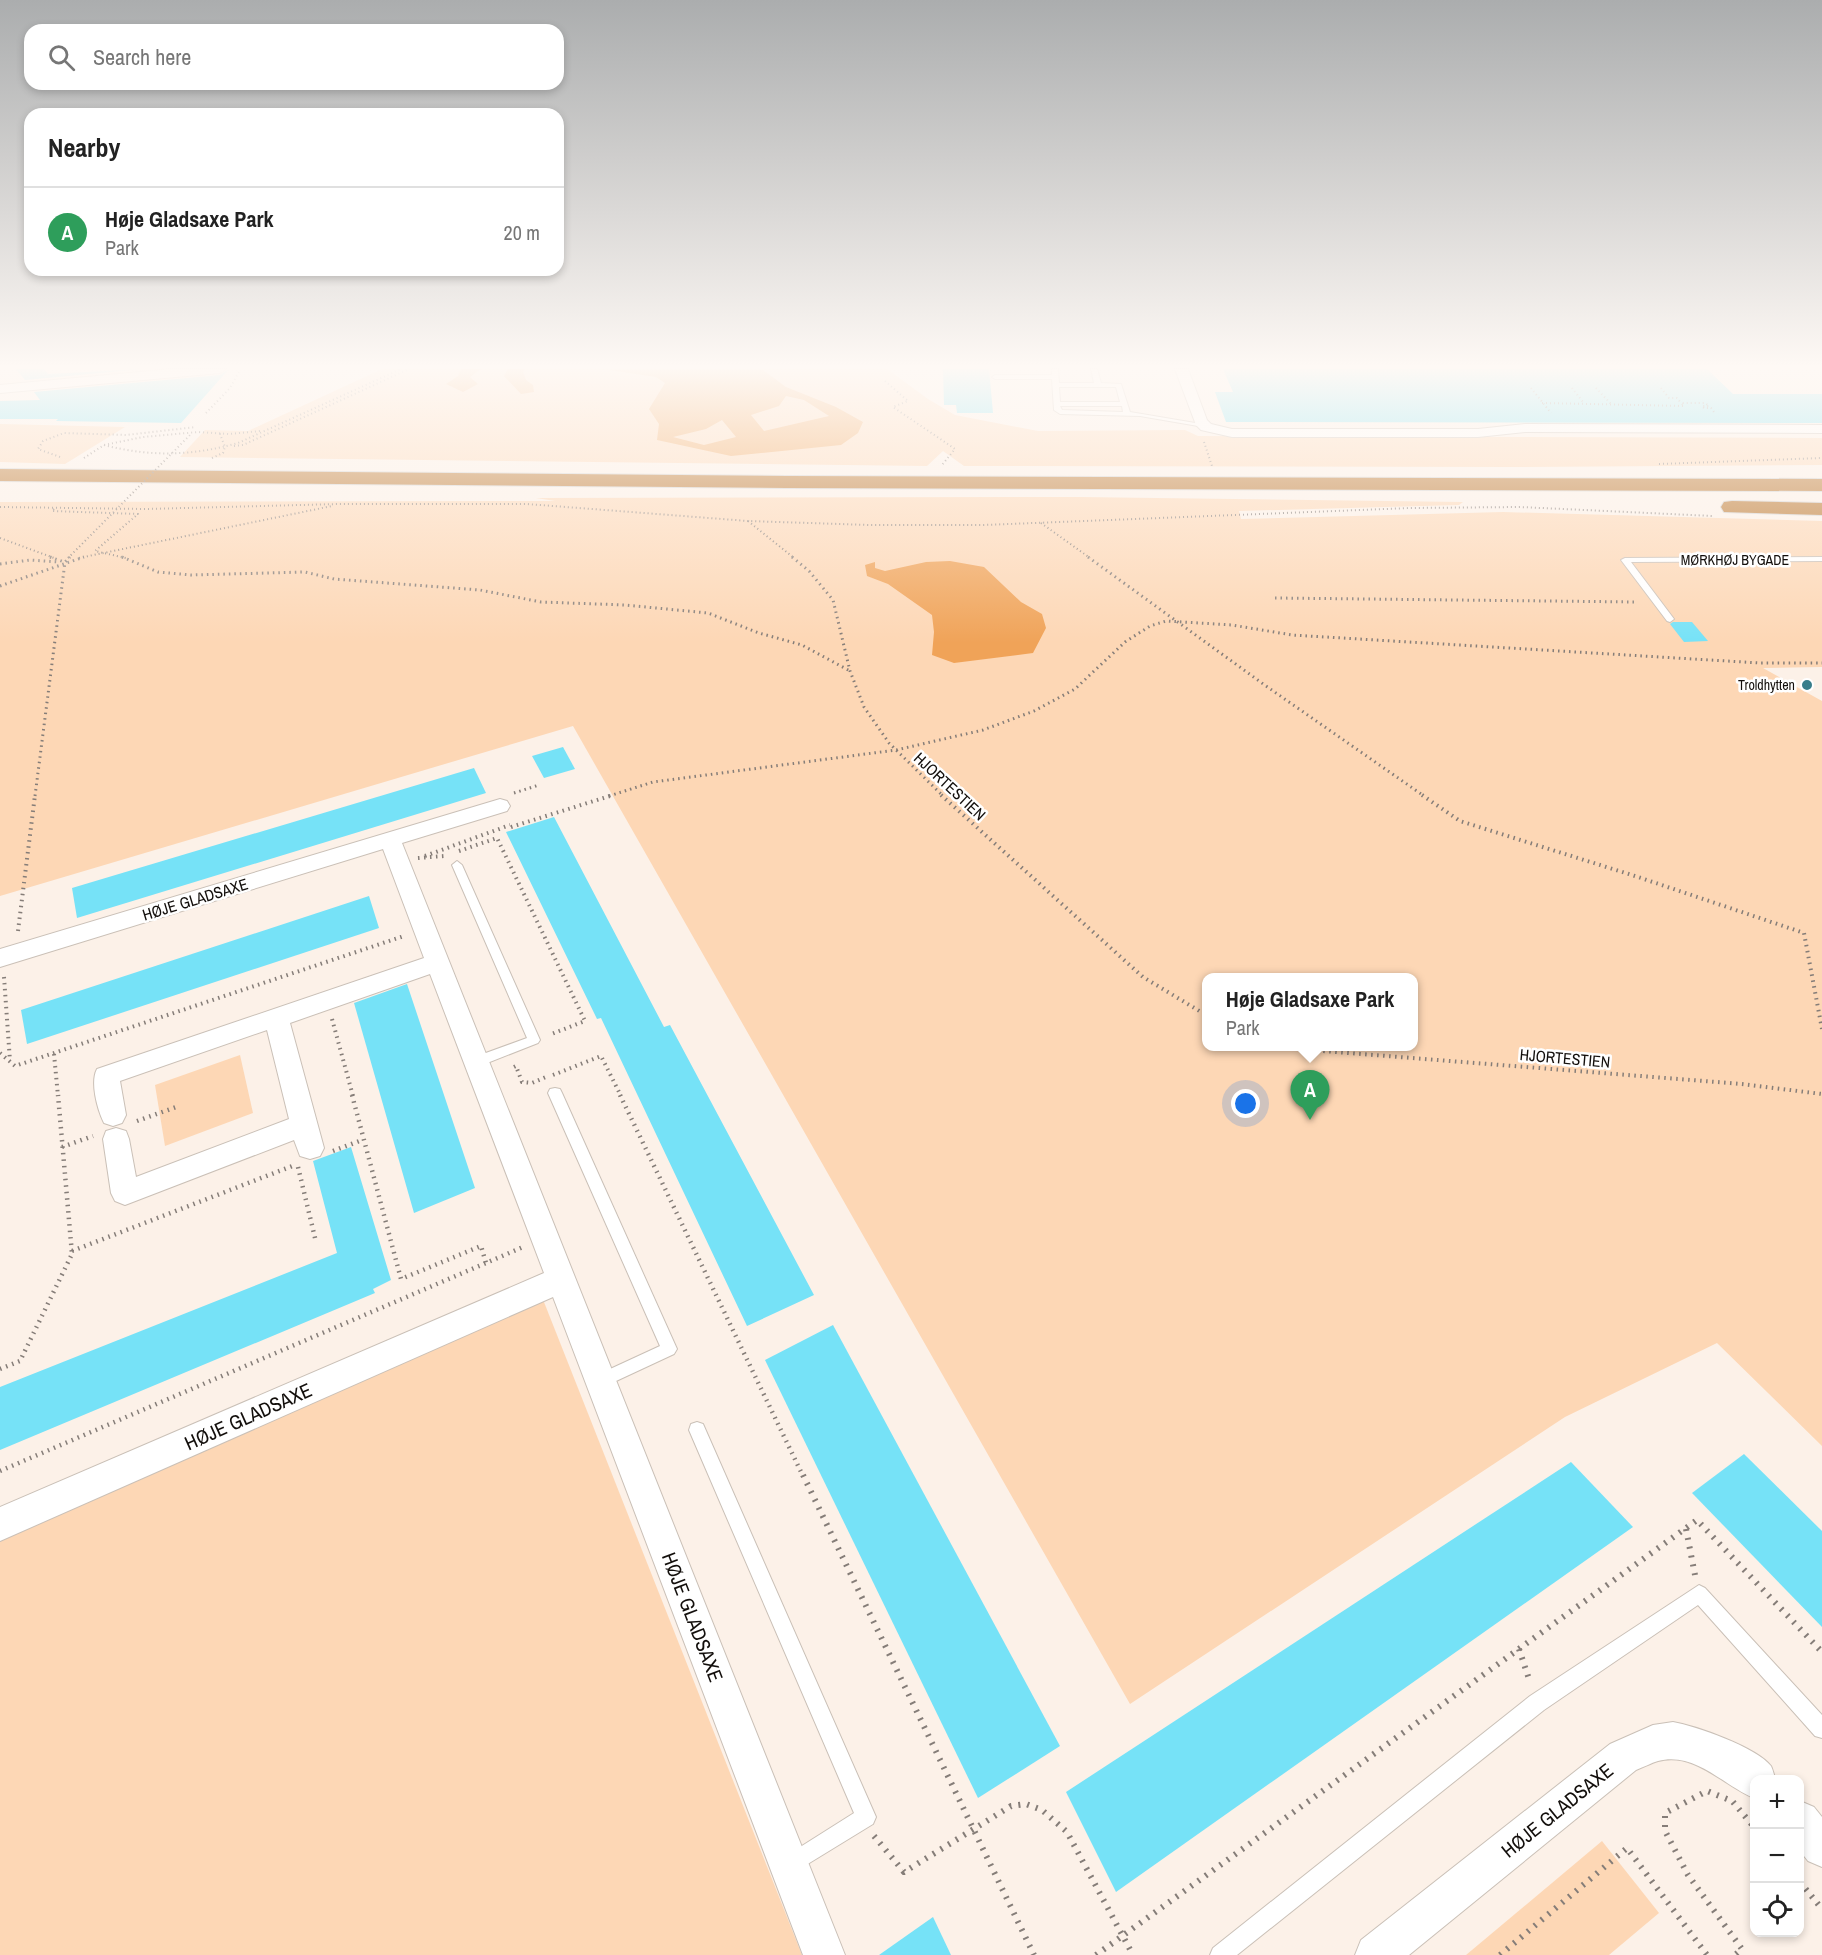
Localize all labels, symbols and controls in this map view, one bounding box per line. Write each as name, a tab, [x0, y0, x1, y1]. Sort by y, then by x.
search box	[24, 24, 564, 90]
icon: search	[45, 41, 78, 74]
text: Search here	[93, 42, 191, 72]
text: Nearby	[48, 130, 120, 165]
text: Høje Gladsaxe Park	[105, 204, 273, 234]
text: A	[62, 219, 73, 246]
text: 20 m	[504, 219, 540, 246]
text: Park	[105, 234, 139, 261]
street label: MØRKHØJ BYGADE	[1681, 551, 1789, 569]
place label: Troldhytten	[1738, 676, 1795, 694]
marker: Troldhytten	[1800, 678, 1814, 692]
street label: HJORTESTIEN	[909, 747, 991, 825]
street label: HØJE GLADSAXE	[139, 872, 251, 926]
popup	[1202, 973, 1418, 1051]
text: Høje Gladsaxe Park	[1226, 984, 1394, 1014]
text: Park	[1226, 1014, 1259, 1041]
street label: HJORTESTIEN	[1519, 1043, 1611, 1073]
pin: A	[1290, 1070, 1330, 1120]
your location	[1231, 1089, 1260, 1118]
street label: HØJE GLADSAXE	[180, 1376, 316, 1456]
street label: HØJE GLADSAXE	[656, 1548, 730, 1686]
street label: HØJE GLADSAXE	[1495, 1756, 1619, 1864]
map controls	[1750, 1775, 1804, 1937]
button: +	[1750, 1775, 1804, 1829]
button: −	[1750, 1829, 1804, 1883]
button: locate	[1750, 1883, 1804, 1937]

